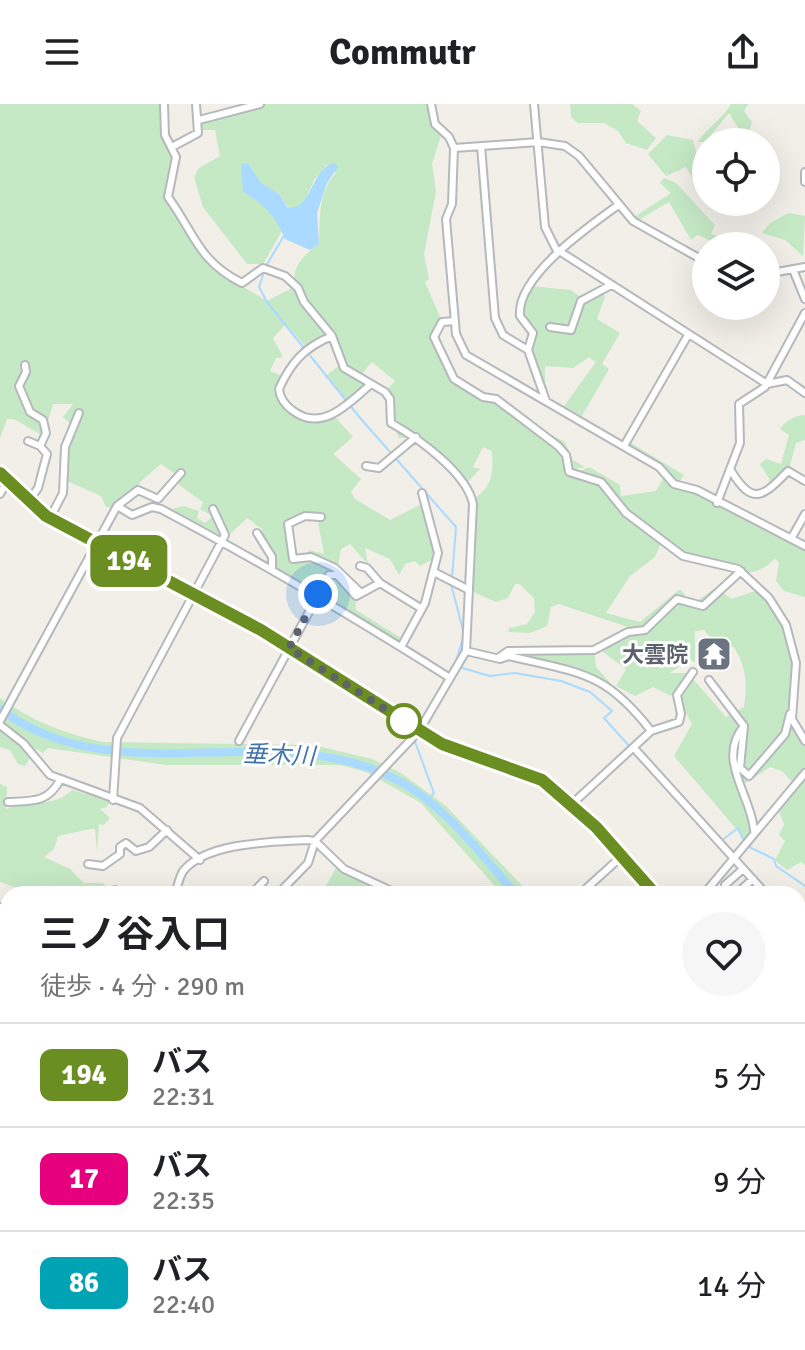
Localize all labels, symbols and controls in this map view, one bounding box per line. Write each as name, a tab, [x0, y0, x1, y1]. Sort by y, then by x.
icon: menu	[40, 30, 84, 74]
text: Commutr	[329, 30, 476, 75]
icon: share	[721, 30, 765, 74]
map controls	[692, 128, 780, 320]
button: locate	[692, 128, 780, 216]
button: layers	[692, 232, 780, 320]
line badge: 194	[83, 535, 175, 587]
text: 194	[106, 544, 152, 578]
your location	[298, 574, 338, 614]
temple icon: 大雲院	[695, 635, 733, 673]
place label: 大雲院	[622, 641, 688, 668]
unlabelled marker	[387, 704, 421, 738]
water label: 垂木川	[242, 739, 318, 771]
text: 三ノ谷入口	[40, 911, 230, 958]
button: heart	[682, 912, 766, 996]
text: 徒歩 · 4 分 · 290 m	[40, 971, 245, 1003]
text: バス	[152, 1044, 212, 1081]
text: 194	[61, 1058, 107, 1092]
text: 5 分	[713, 1060, 766, 1097]
text: 22:31	[152, 1081, 215, 1113]
text: バス	[152, 1148, 212, 1185]
text: 17	[69, 1162, 99, 1196]
text: 9 分	[713, 1164, 766, 1201]
text: 22:35	[152, 1185, 215, 1217]
text: バス	[152, 1252, 212, 1289]
text: 86	[69, 1266, 99, 1300]
text: 14 分	[697, 1268, 766, 1305]
text: 22:40	[152, 1289, 215, 1321]

